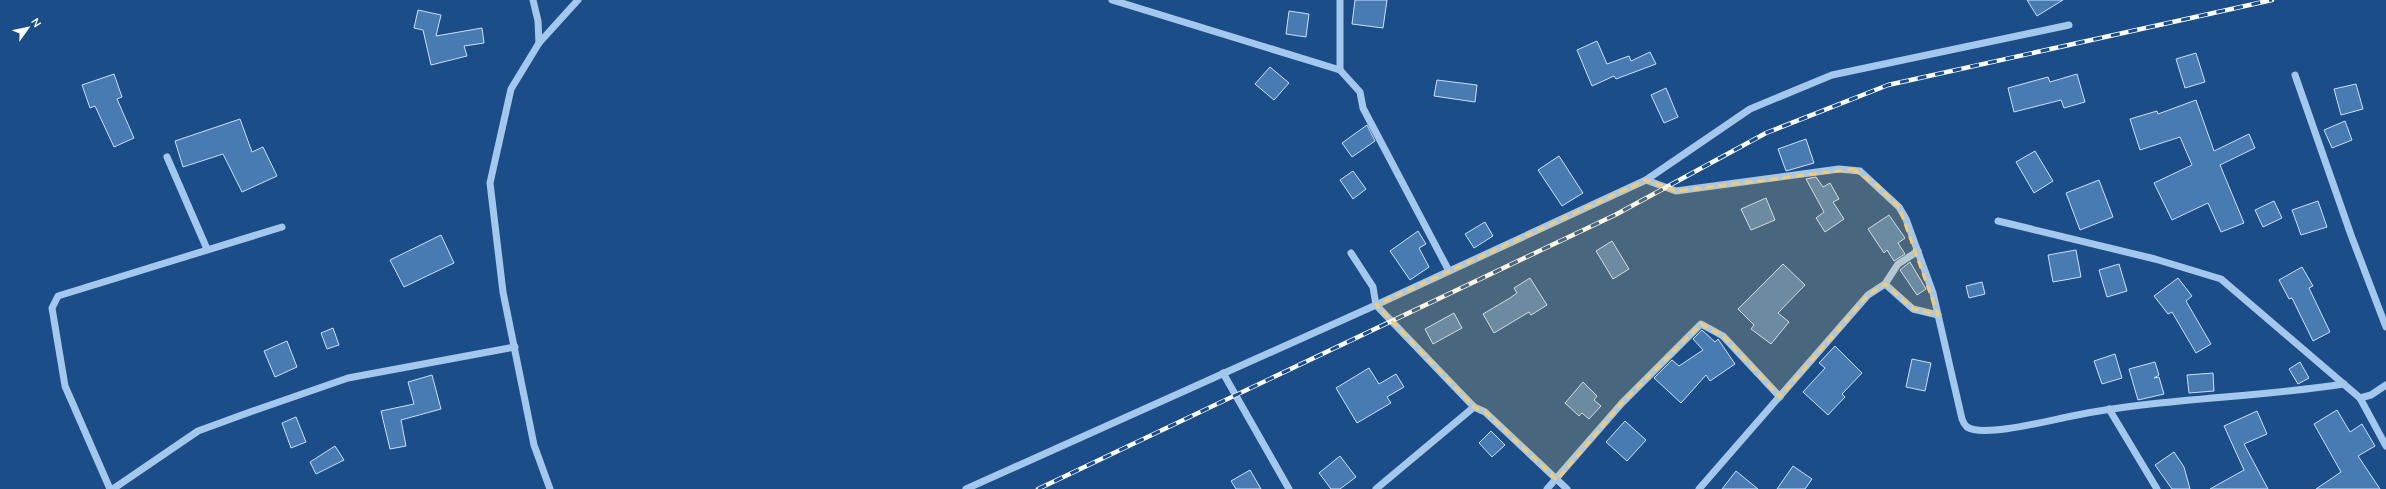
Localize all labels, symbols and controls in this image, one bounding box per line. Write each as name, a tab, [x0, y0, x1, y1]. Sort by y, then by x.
north arrow	[8, 8, 48, 48]
text: N	[27, 15, 44, 30]

